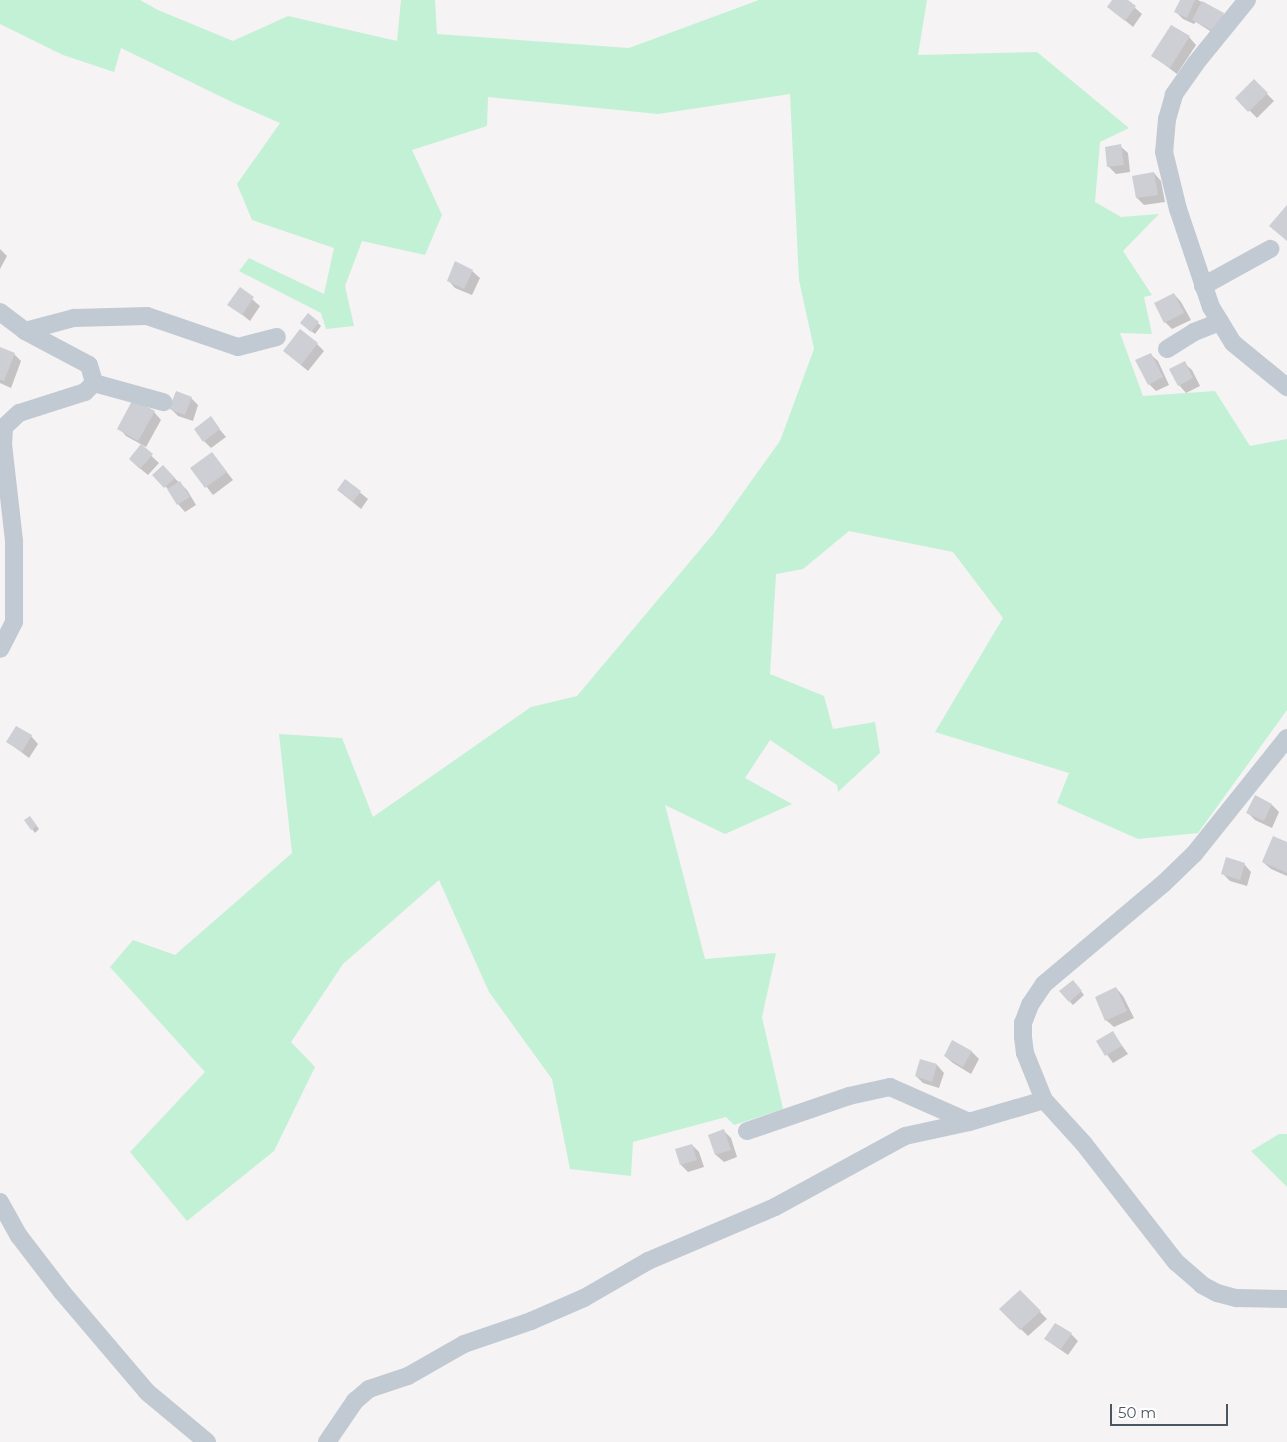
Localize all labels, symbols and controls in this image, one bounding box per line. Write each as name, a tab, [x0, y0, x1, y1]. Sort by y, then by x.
scale bar	[1112, 1394, 1230, 1426]
text: 50 m	[1118, 1403, 1156, 1422]

